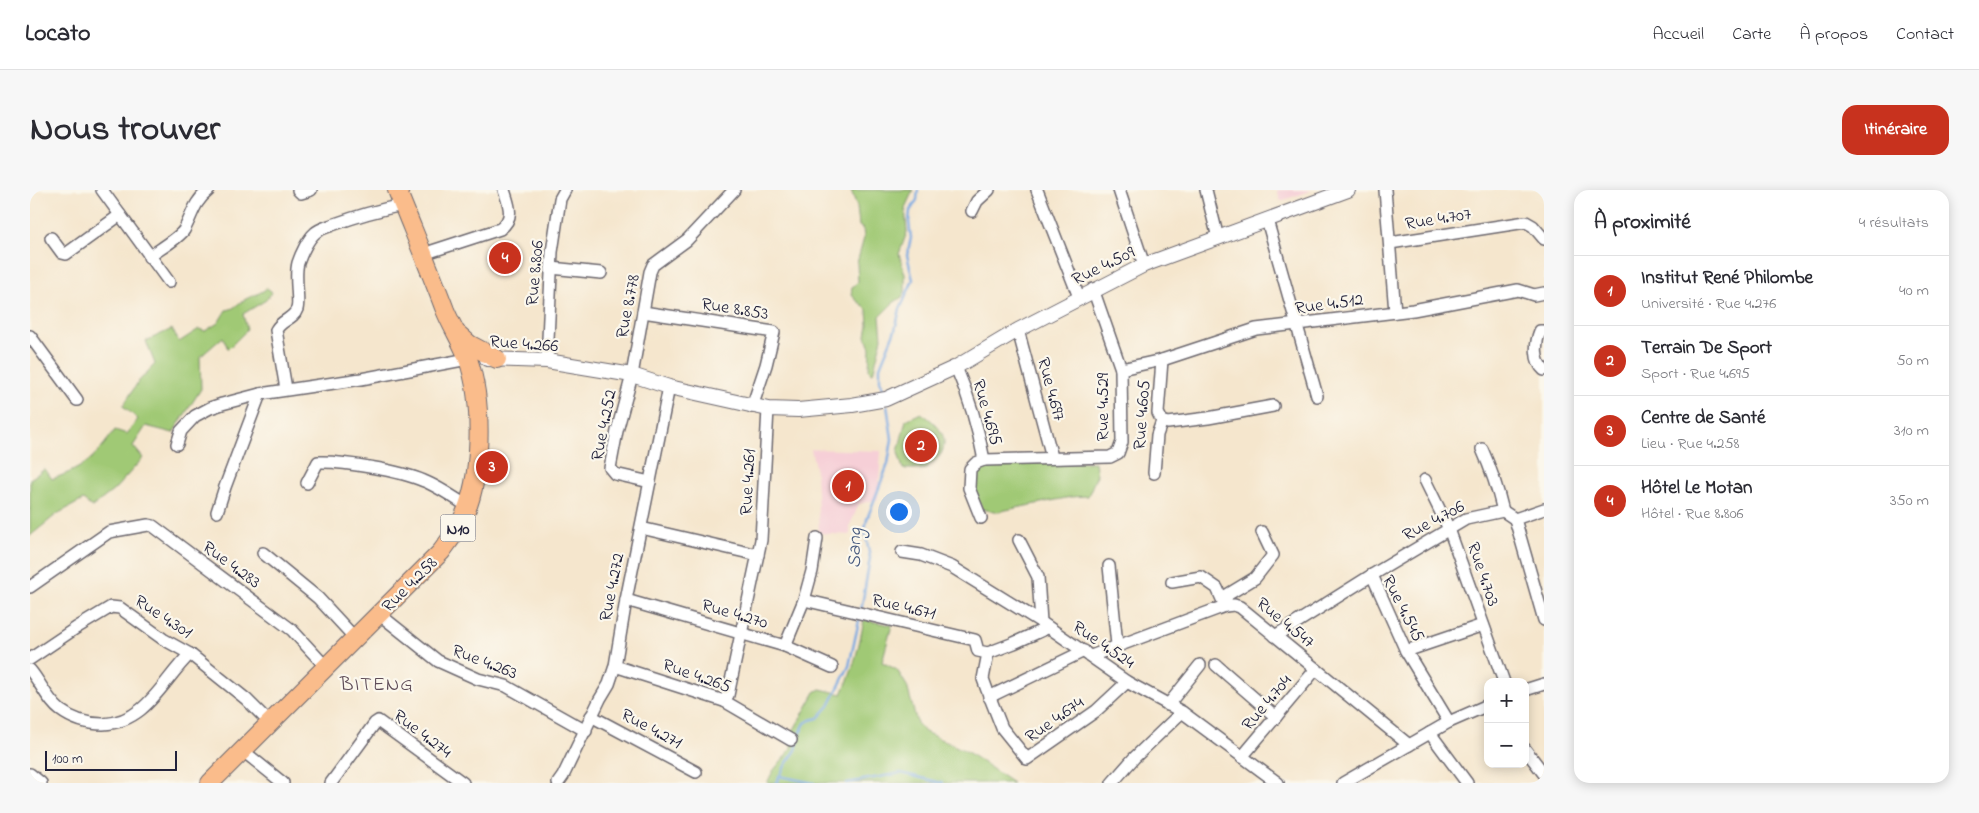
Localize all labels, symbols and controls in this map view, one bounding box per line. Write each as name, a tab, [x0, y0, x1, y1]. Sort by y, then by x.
text: Locato	[25, 17, 91, 52]
text: Accueil	[1652, 22, 1704, 48]
text: Carte	[1732, 22, 1771, 48]
text: À propos	[1799, 22, 1868, 48]
text: Contact	[1896, 22, 1954, 48]
text: Nous trouver	[30, 105, 220, 156]
button: Itinéraire	[1842, 105, 1949, 155]
street label: Rue 4.707	[1403, 202, 1474, 238]
text: À proximité	[1594, 208, 1691, 238]
text: 4 résultats	[1859, 211, 1929, 235]
pin: 4	[489, 239, 521, 277]
street label: Rue 8.806	[520, 239, 552, 307]
street label: Rue 4.509	[1068, 240, 1140, 293]
text: Institut René Philombe	[1641, 265, 1813, 292]
street label: Rue 8.778	[610, 272, 648, 341]
text: 1	[1607, 279, 1613, 303]
text: 40 m	[1899, 279, 1929, 303]
street label: Rue 4.512	[1293, 287, 1365, 323]
street label: Rue 8.853	[699, 292, 770, 328]
text: Université · Rue 4.276	[1641, 292, 1776, 316]
street label: Rue 4.266	[489, 330, 559, 360]
text: Terrain De Sport	[1641, 335, 1772, 362]
text: 2	[1606, 349, 1614, 373]
text: 50 m	[1897, 349, 1929, 373]
street label: Rue 4.697	[1029, 355, 1071, 425]
text: Sport · Rue 4.695	[1641, 362, 1750, 386]
street label: Rue 4.529	[1091, 372, 1117, 441]
street label: Rue 4.695	[964, 377, 1008, 449]
street label: Rue 4.605	[1128, 379, 1158, 451]
street label: Rue 4.252	[585, 387, 625, 463]
text: Centre de Santé	[1641, 405, 1766, 432]
text: 3	[1607, 419, 1613, 443]
text: 310 m	[1894, 419, 1929, 443]
pin: 2	[905, 427, 937, 465]
text: Lieu · Rue 4.258	[1641, 432, 1740, 456]
pin: 3	[476, 448, 508, 486]
street label: Rue 4.261	[734, 448, 764, 516]
pin: 1	[832, 467, 864, 505]
text: Hôtel Le Motan	[1641, 475, 1752, 502]
text: 4	[1607, 489, 1613, 513]
text: 350 m	[1890, 489, 1929, 513]
street label: Rue 4.706	[1398, 495, 1470, 549]
your location	[886, 499, 912, 525]
text: Hôtel · Rue 8.806	[1641, 502, 1744, 526]
road number: N10	[440, 514, 476, 542]
water label: Sang	[842, 527, 870, 568]
street label: Rue 4.283	[196, 535, 266, 596]
street label: Rue 4.703	[1459, 539, 1505, 610]
street label: Rue 4.258	[377, 551, 444, 619]
street label: Rue 4.272	[594, 551, 632, 624]
street label: Rue 4.545	[1374, 571, 1430, 647]
street label: Rue 4.671	[869, 588, 938, 628]
street label: Rue 4.301	[129, 589, 197, 646]
street label: Rue 4.547	[1250, 592, 1320, 656]
street label: Rue 4.270	[698, 593, 771, 637]
street label: Rue 4.524	[1066, 615, 1140, 676]
street label: Rue 4.263	[448, 639, 521, 687]
street label: Rue 4.265	[659, 653, 734, 701]
street label: Rue 4.704	[1236, 669, 1299, 737]
district label: BITENG	[339, 671, 414, 700]
map controls	[1484, 678, 1529, 768]
button: +	[1484, 678, 1529, 723]
street label: Rue 4.674	[1020, 691, 1090, 750]
street label: Rue 4.271	[616, 703, 687, 757]
street label: Rue 4.274	[387, 704, 457, 766]
button: −	[1484, 723, 1529, 768]
scale bar	[45, 748, 178, 771]
text: 100 m	[52, 749, 83, 770]

